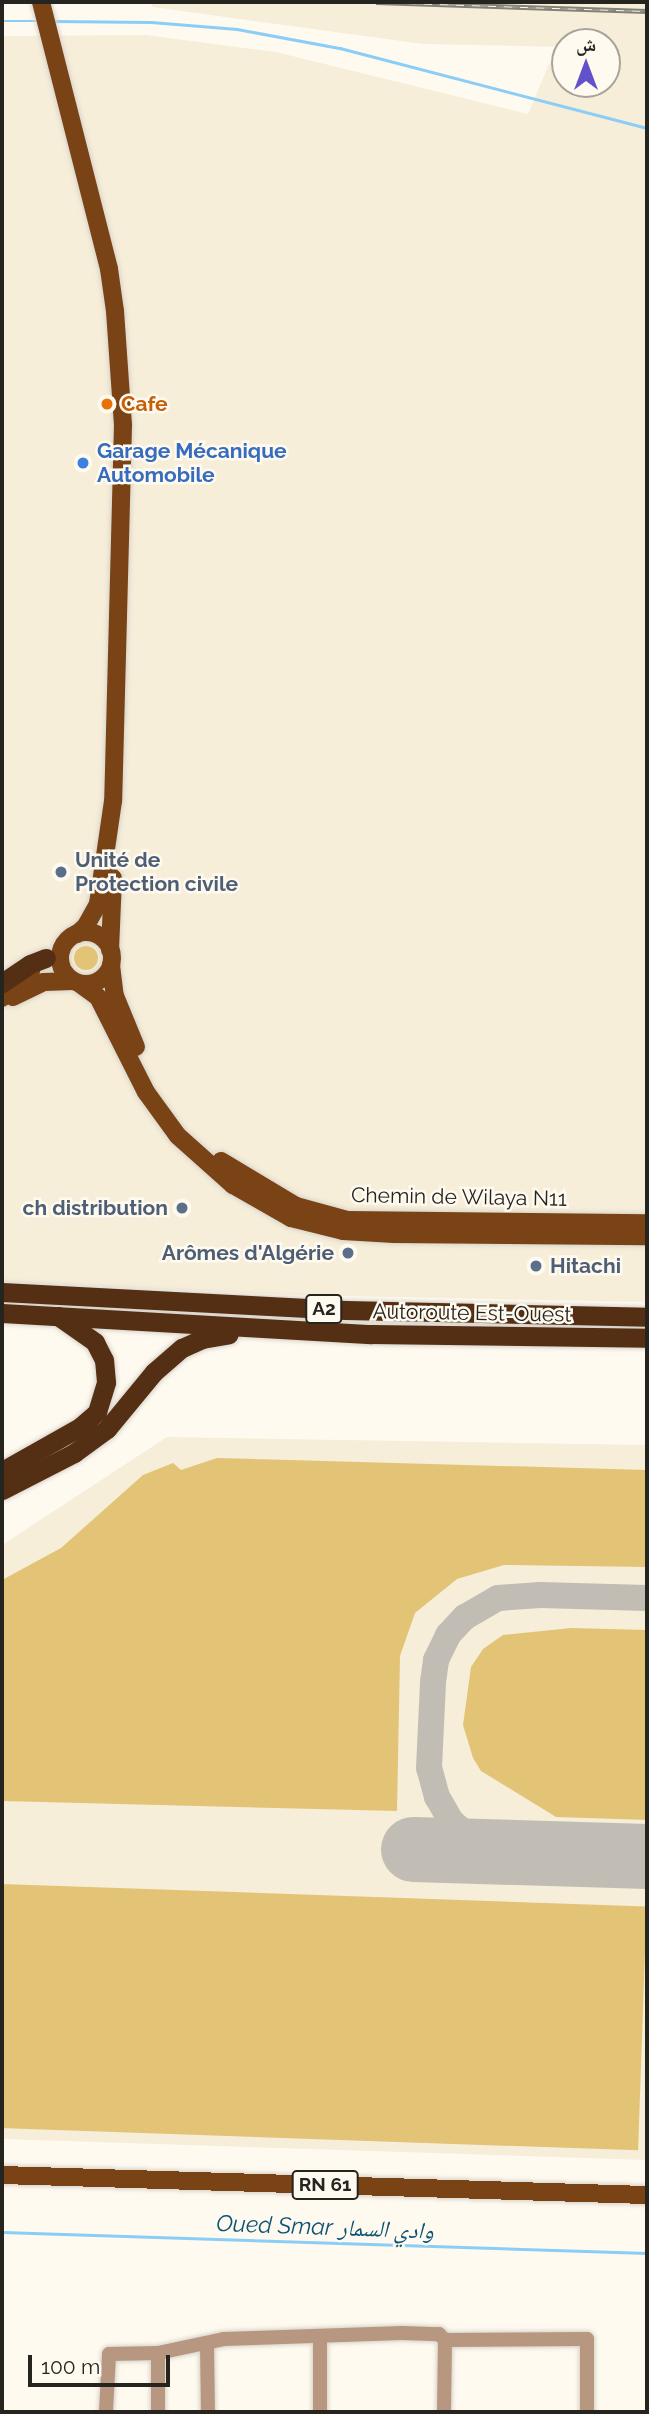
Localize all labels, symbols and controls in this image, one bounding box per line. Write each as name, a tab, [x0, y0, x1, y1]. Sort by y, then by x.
north arrow	[551, 28, 621, 98]
text: ش	[576, 33, 596, 55]
place label: Cafe	[121, 391, 168, 417]
marker: Cafe	[99, 396, 115, 412]
place label: Garage Mécanique Automobile	[97, 438, 287, 488]
marker: Garage Mécanique Automobile	[75, 455, 91, 471]
place label: Unité de Protection civile	[75, 847, 238, 897]
marker: Unité de Protection civile	[53, 864, 69, 880]
street label: Chemin de Wilaya N11	[350, 1183, 568, 1211]
place label: ch distribution	[23, 1195, 168, 1221]
marker: ch distribution	[174, 1200, 190, 1216]
place label: Arômes d'Algérie	[162, 1240, 334, 1266]
marker: Arômes d'Algérie	[340, 1245, 356, 1261]
place label: Hitachi	[550, 1253, 621, 1279]
marker: Hitachi	[528, 1258, 544, 1274]
road number: A2	[305, 1294, 343, 1324]
street label: Autoroute Est-Ouest	[372, 1299, 572, 1327]
road number: RN 61	[290, 2170, 360, 2200]
water label: Oued Smar وادي السمار	[216, 2209, 434, 2245]
scale bar	[32, 2340, 173, 2384]
text: 100 m	[41, 2354, 100, 2379]

